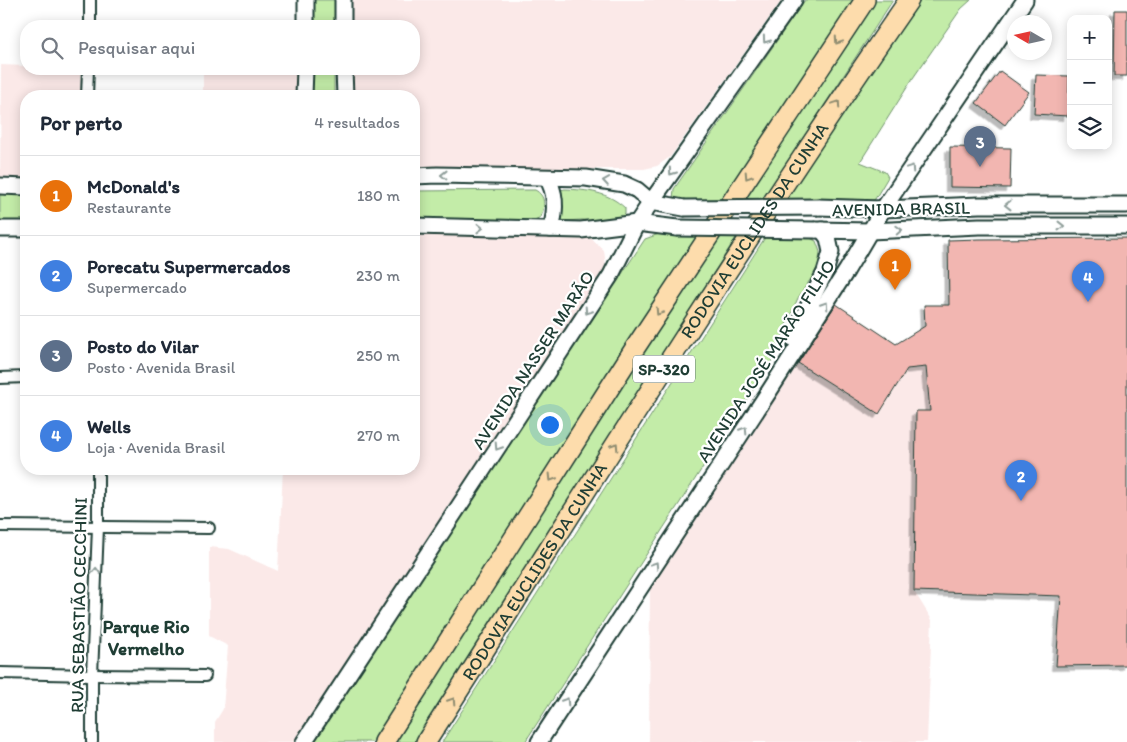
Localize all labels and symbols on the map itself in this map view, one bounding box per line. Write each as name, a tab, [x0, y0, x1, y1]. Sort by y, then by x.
north arrow	[1007, 15, 1052, 60]
one-way arrow	[763, 34, 772, 44]
one-way arrow	[835, 35, 844, 44]
one-way arrow	[831, 100, 840, 110]
street label: RODOVIA EUCLIDES DA CUNHA	[676, 118, 834, 342]
pin: 3	[964, 126, 996, 167]
one-way arrow	[905, 164, 914, 173]
one-way arrow	[669, 167, 678, 176]
one-way arrow	[440, 170, 448, 180]
one-way arrow	[745, 170, 754, 180]
one-way arrow	[602, 177, 611, 187]
street label: AVENIDA BRASIL	[832, 197, 970, 221]
one-way arrow	[1004, 200, 1012, 210]
one-way arrow	[1058, 221, 1065, 231]
one-way arrow	[476, 223, 484, 233]
one-way arrow	[896, 225, 903, 235]
pin: 1	[879, 249, 911, 290]
street label: AVENIDA JOSÉ MARÃO FILHO	[692, 256, 840, 466]
pin: 4	[1072, 261, 1104, 302]
street label: AVENIDA NASSER MARÃO	[467, 267, 599, 453]
one-way arrow	[818, 301, 828, 310]
one-way arrow	[585, 305, 594, 315]
one-way arrow	[656, 306, 665, 315]
road number: SP-320	[633, 356, 695, 382]
your location	[537, 412, 563, 438]
one-way arrow	[738, 426, 747, 435]
one-way arrow	[495, 441, 504, 450]
one-way arrow	[608, 442, 618, 451]
street label: RODOVIA EUCLIDES DA CUNHA	[457, 458, 612, 684]
pin: 2	[1005, 460, 1037, 501]
one-way arrow	[549, 473, 559, 482]
street label: RUA SEBASTIÃO CECCHINI	[66, 497, 92, 713]
one-way arrow	[649, 562, 658, 571]
one-way arrow	[91, 567, 102, 575]
district label: Parque Rio Vermelho	[102, 615, 190, 660]
one-way arrow	[446, 697, 455, 707]
one-way arrow	[560, 698, 569, 707]

